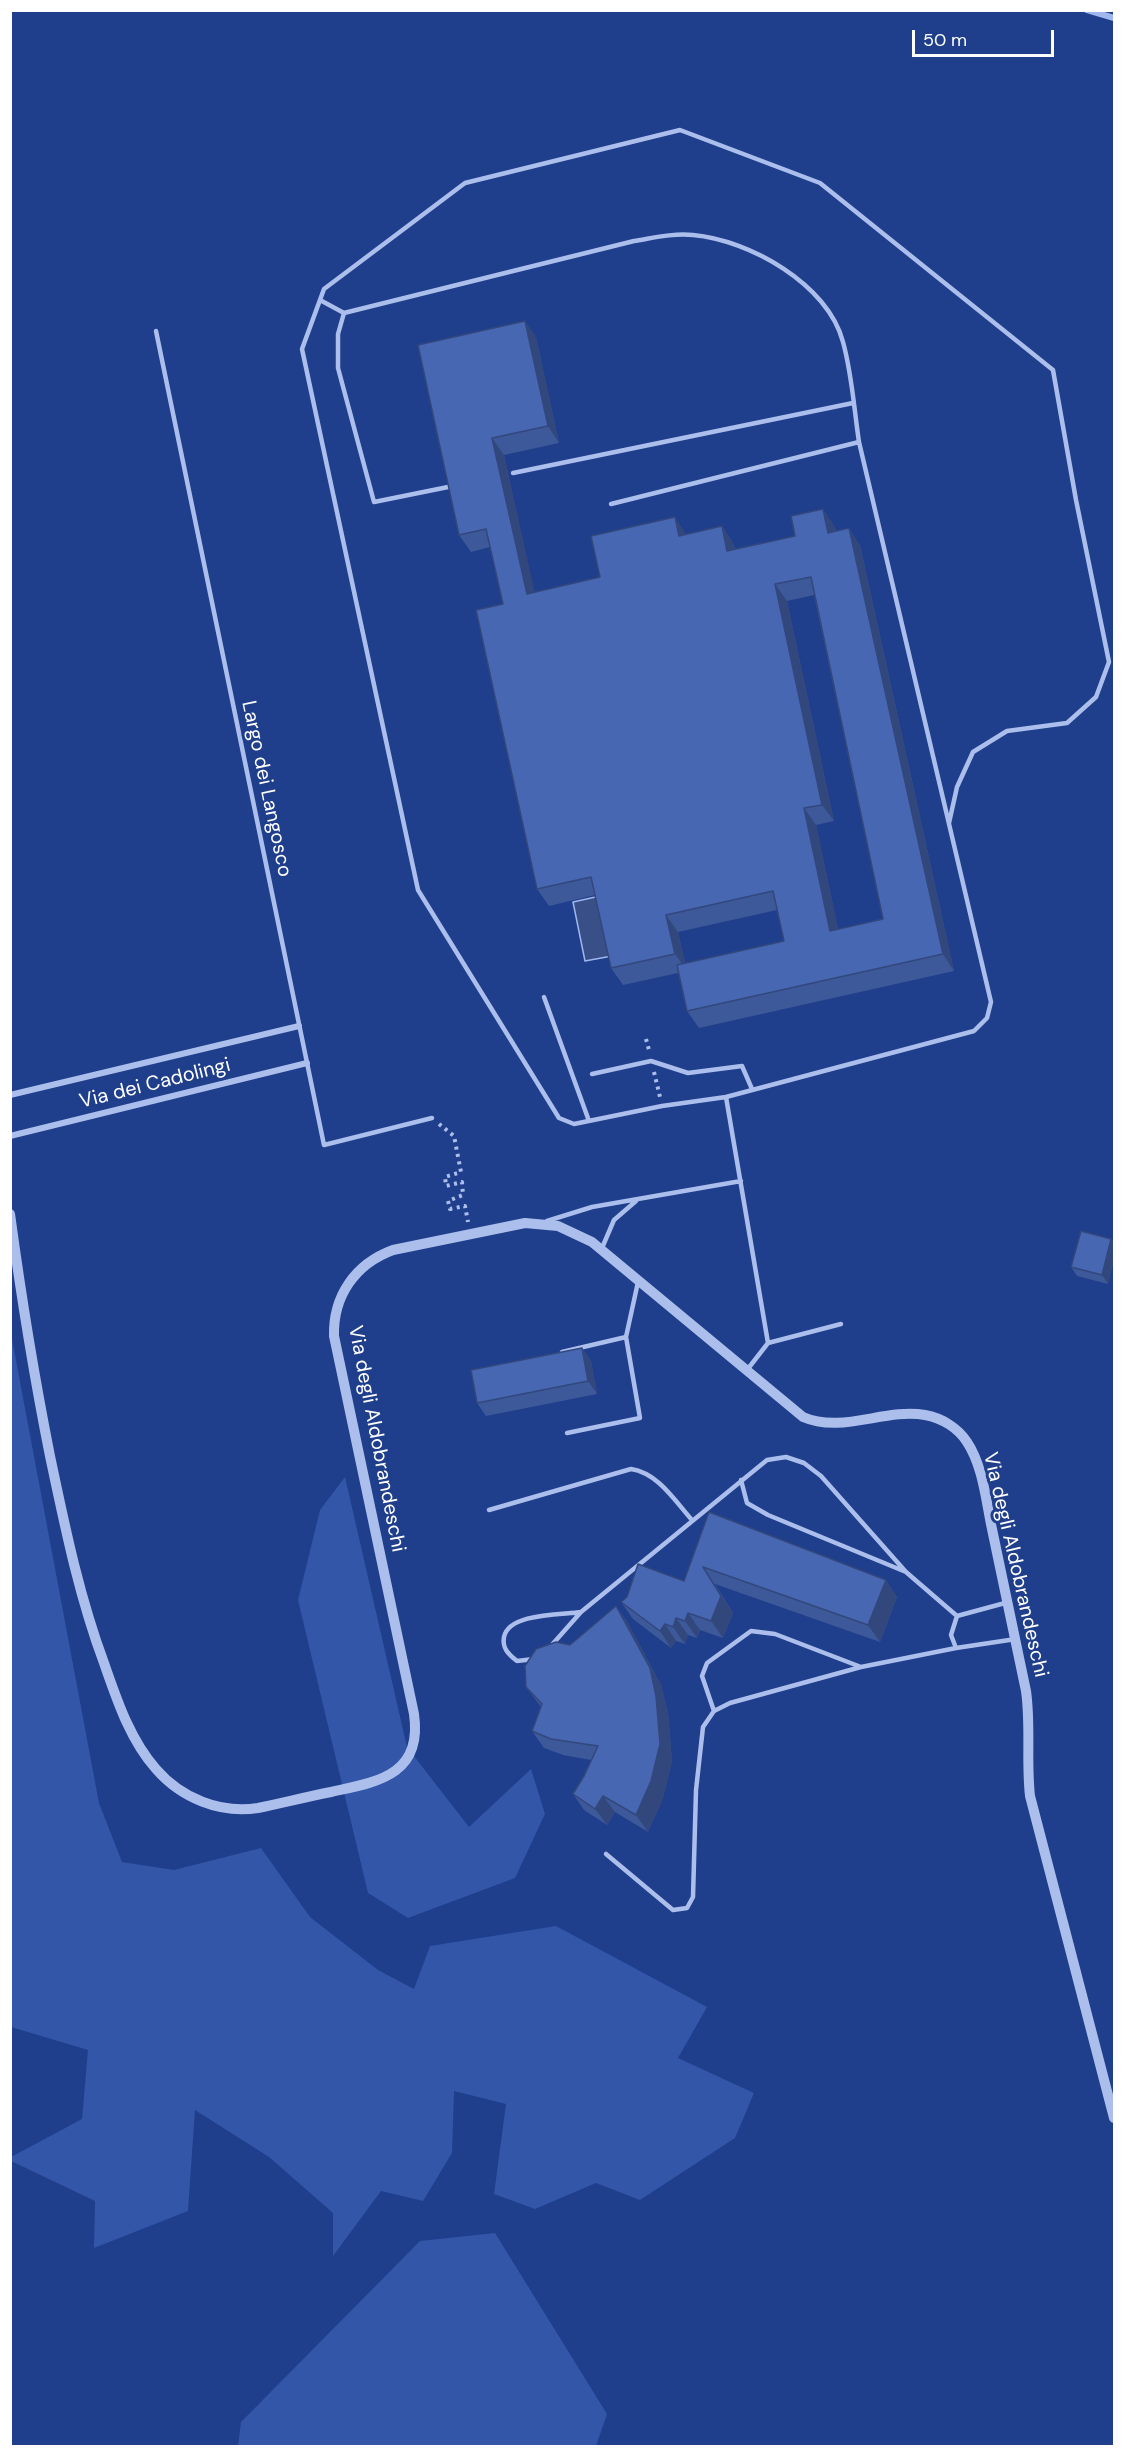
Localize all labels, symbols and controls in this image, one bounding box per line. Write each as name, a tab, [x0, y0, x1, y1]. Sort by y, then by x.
scale bar	[915, 18, 1058, 56]
text: 50 m	[923, 28, 967, 52]
street label: Largo dei Langosco	[236, 699, 296, 879]
street label: Via dei Cadolingi	[77, 1054, 233, 1114]
street label: Via degli Aldobrandeschi	[342, 1324, 410, 1554]
street label: Via degli Aldobrandeschi	[977, 1450, 1053, 1680]

